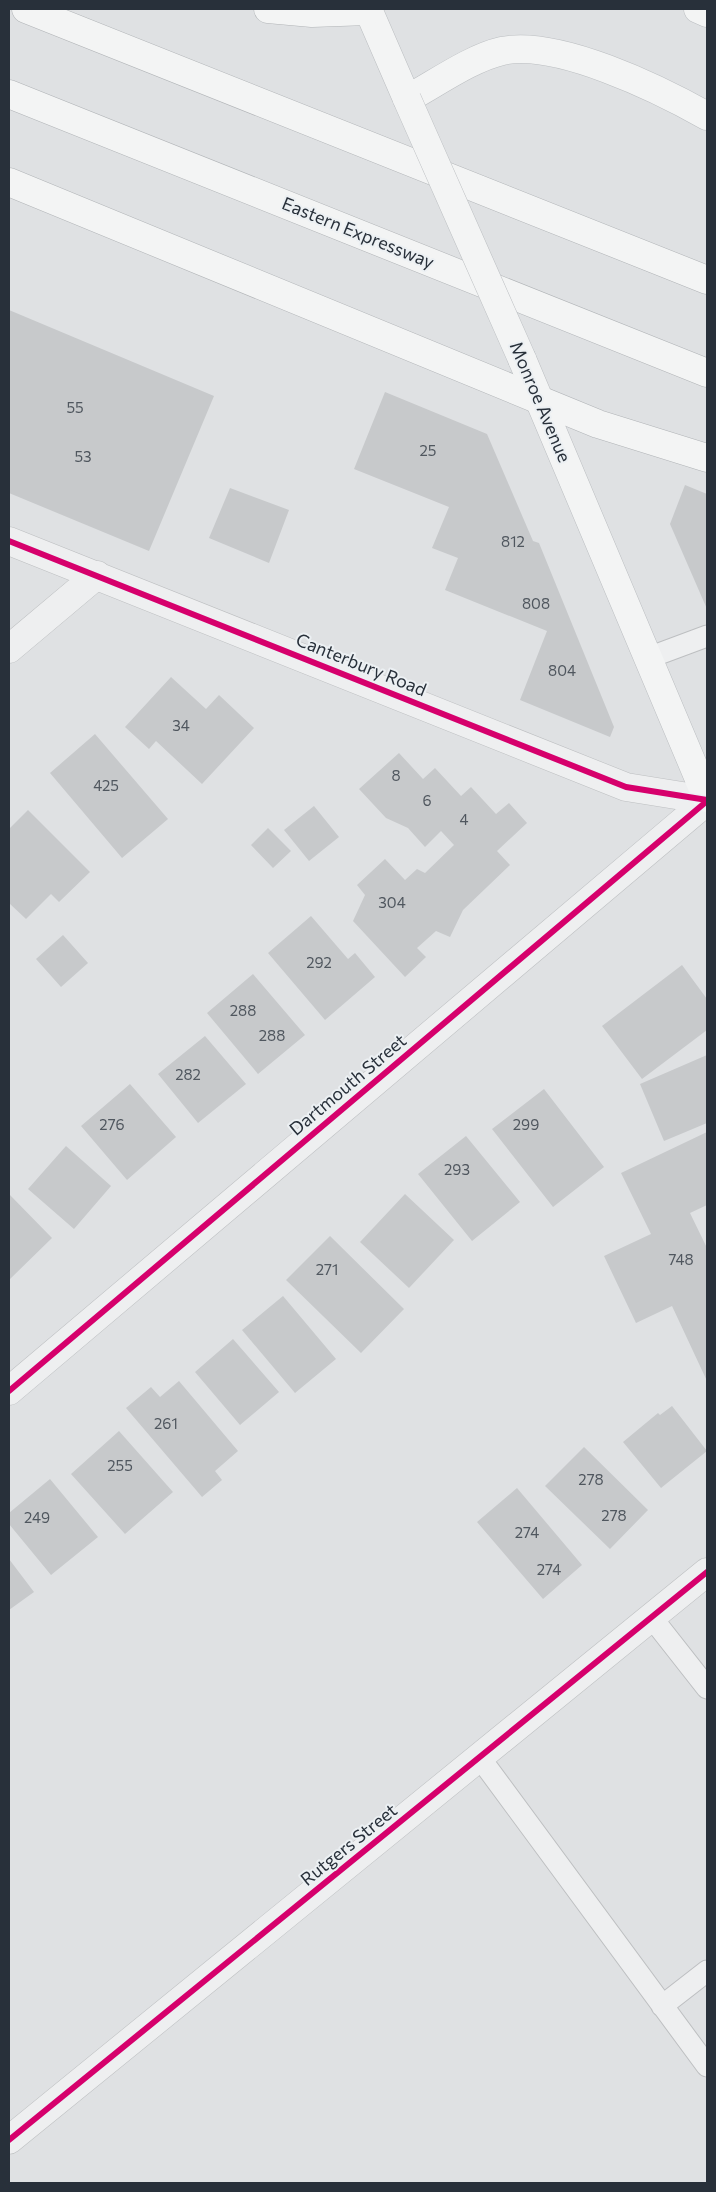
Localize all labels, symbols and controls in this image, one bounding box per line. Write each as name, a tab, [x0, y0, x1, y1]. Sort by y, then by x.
street label: Eastern Expressway	[279, 192, 438, 273]
street label: Monroe Avenue	[506, 338, 576, 465]
house number: 55	[66, 398, 84, 416]
house number: 25	[420, 441, 436, 459]
house number: 53	[74, 447, 92, 465]
house number: 812	[501, 532, 525, 550]
house number: 808	[522, 594, 550, 612]
street label: Canterbury Road	[293, 628, 430, 700]
house number: 804	[548, 661, 576, 679]
house number: 34	[172, 716, 190, 734]
house number: 8	[391, 766, 401, 784]
house number: 425	[93, 776, 119, 794]
house number: 6	[422, 791, 432, 809]
house number: 4	[460, 810, 469, 828]
house number: 304	[378, 893, 406, 911]
house number: 292	[306, 953, 332, 971]
house number: 288	[230, 1001, 256, 1019]
house number: 288	[259, 1026, 285, 1044]
street label: Dartmouth Street	[284, 1029, 410, 1140]
house number: 282	[175, 1065, 201, 1083]
house number: 276	[99, 1115, 125, 1133]
house number: 299	[513, 1115, 539, 1133]
house number: 293	[444, 1160, 470, 1178]
house number: 748	[668, 1250, 694, 1268]
house number: 271	[316, 1260, 338, 1278]
house number: 261	[154, 1414, 178, 1432]
house number: 255	[107, 1456, 133, 1474]
house number: 278	[578, 1470, 604, 1488]
house number: 278	[601, 1506, 627, 1524]
house number: 249	[24, 1508, 50, 1526]
house number: 274	[515, 1523, 539, 1541]
house number: 274	[537, 1560, 561, 1578]
street label: Rutgers Street	[296, 1799, 401, 1890]

